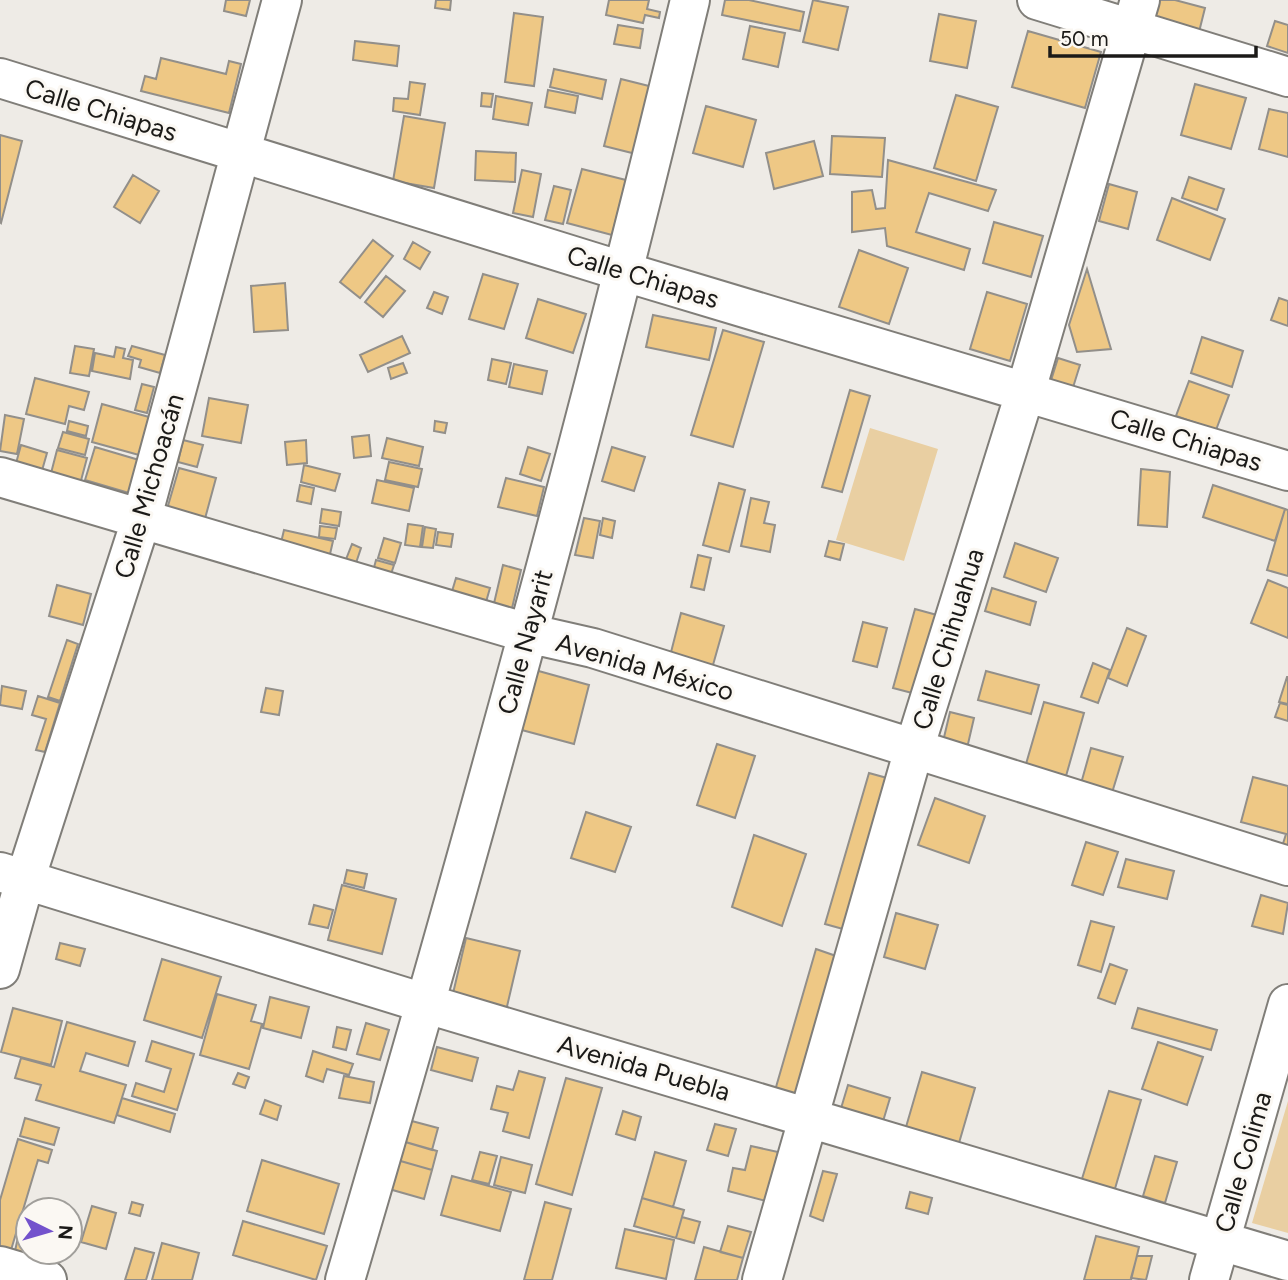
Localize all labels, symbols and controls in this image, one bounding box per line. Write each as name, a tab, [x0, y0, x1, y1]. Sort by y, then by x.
scale bar	[1050, 14, 1256, 58]
text: 50 m	[1060, 26, 1109, 51]
street label: Calle Chiapas	[21, 72, 181, 148]
street label: Calle Chiapas	[563, 239, 723, 315]
street label: Calle Michoacán	[107, 390, 191, 582]
street label: Calle Chiapas	[1106, 402, 1266, 478]
street label: Calle Chihuahua	[905, 544, 991, 734]
street label: Calle Nayarit	[490, 566, 560, 718]
street label: Avenida México	[552, 626, 738, 708]
street label: Avenida Puebla	[554, 1028, 734, 1108]
street label: Calle Colima	[1208, 1088, 1278, 1236]
north arrow	[14, 1196, 84, 1266]
text: N	[53, 1224, 78, 1241]

